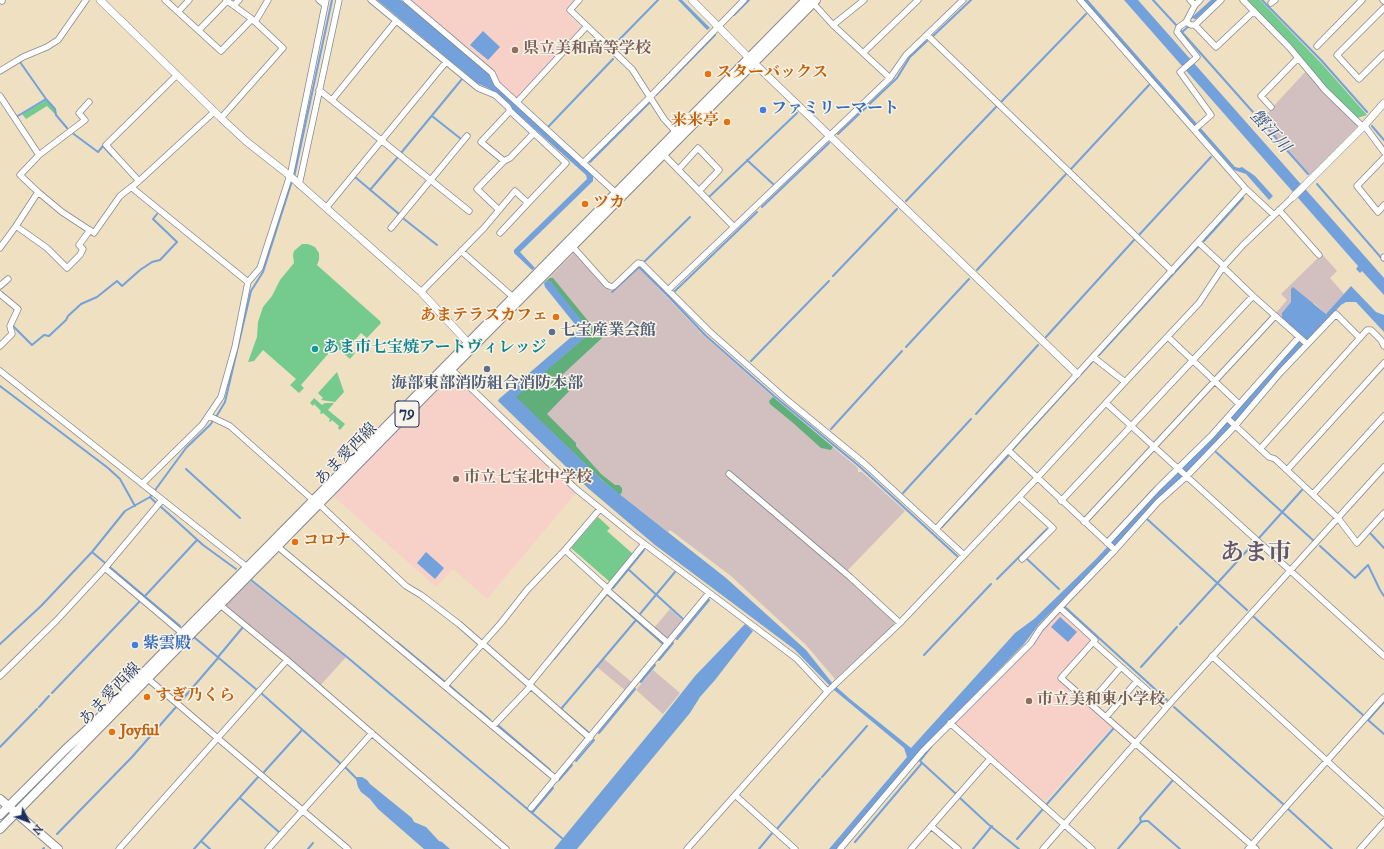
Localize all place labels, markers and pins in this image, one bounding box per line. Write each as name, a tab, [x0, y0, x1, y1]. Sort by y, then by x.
place label: 県立美和高等学校	[523, 40, 651, 60]
marker: 県立美和高等学校	[510, 45, 520, 55]
place label: スターバックス	[716, 64, 828, 84]
marker: スターバックス	[703, 69, 713, 79]
place label: ファミリーマート	[771, 100, 899, 120]
marker: ファミリーマート	[758, 105, 768, 115]
place label: 来来亭	[671, 112, 719, 132]
marker: 来来亭	[722, 117, 732, 127]
place label: ツカ	[593, 194, 625, 214]
marker: ツカ	[580, 199, 590, 209]
place label: あまテラスカフェ	[420, 307, 548, 327]
marker: あまテラスカフェ	[551, 312, 561, 322]
place label: 七宝産業会館	[560, 322, 656, 342]
marker: 七宝産業会館	[547, 327, 557, 337]
place label: あま市七宝焼アートヴィレッジ	[323, 339, 547, 359]
marker: あま市七宝焼アートヴィレッジ	[310, 344, 320, 354]
marker: 海部東部消防組合消防本部	[482, 364, 492, 374]
place label: 海部東部消防組合消防本部	[391, 375, 583, 395]
place label: 市立七宝北中学校	[464, 469, 592, 489]
marker: 市立七宝北中学校	[451, 474, 461, 484]
place label: コロナ	[303, 532, 351, 552]
marker: コロナ	[290, 537, 300, 547]
place label: 紫雲殿	[143, 635, 191, 655]
marker: 紫雲殿	[130, 640, 140, 650]
place label: すぎ乃くら	[155, 687, 235, 707]
place label: 市立美和東小学校	[1037, 691, 1165, 711]
marker: すぎ乃くら	[142, 692, 152, 702]
marker: 市立美和東小学校	[1024, 696, 1034, 706]
place label: Joyful	[120, 722, 159, 742]
marker: Joyful	[107, 727, 117, 737]

